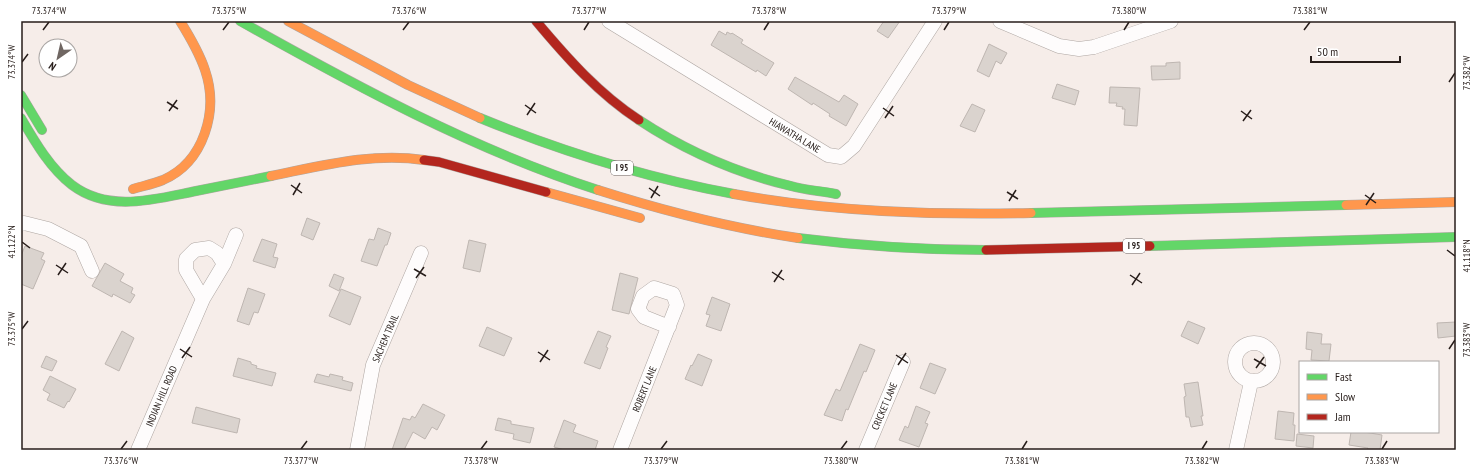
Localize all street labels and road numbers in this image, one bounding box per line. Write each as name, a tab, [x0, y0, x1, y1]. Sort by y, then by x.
street label: HIAWATHA LANE	[767, 115, 823, 156]
road number: I 95	[611, 161, 633, 175]
road number: I 95	[1123, 239, 1145, 253]
street label: SACHEM TRAIL	[369, 311, 402, 364]
street label: INDIAN HILL ROAD	[143, 364, 180, 429]
street label: ROBERT LANE	[629, 364, 660, 414]
street label: CRICKET LANE	[869, 380, 900, 432]

